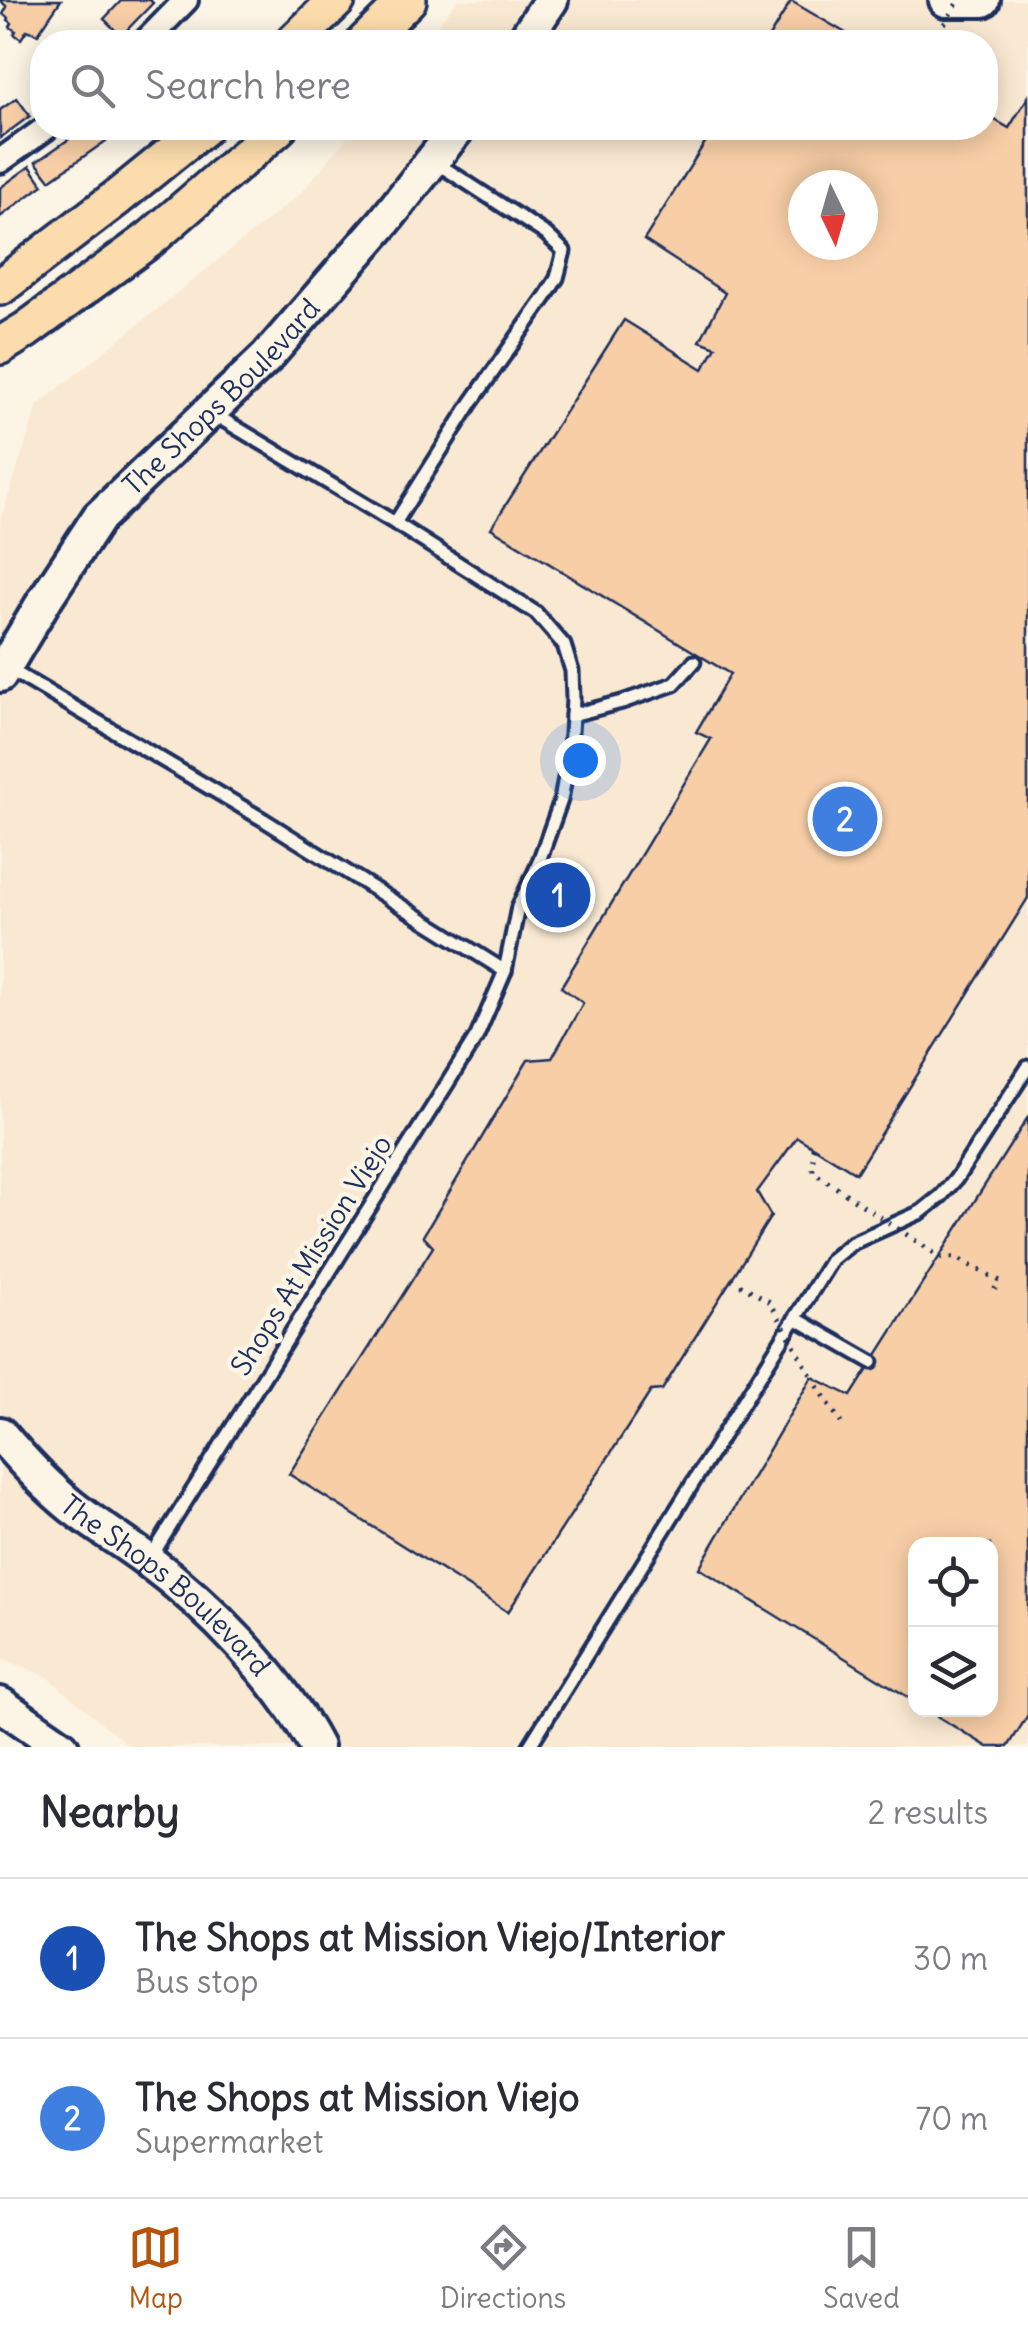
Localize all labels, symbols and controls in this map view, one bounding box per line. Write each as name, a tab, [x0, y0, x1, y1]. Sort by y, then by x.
search box	[30, 30, 998, 140]
icon: search	[65, 58, 120, 113]
text: Search here	[145, 62, 351, 109]
north arrow	[788, 170, 878, 260]
street label: The Shops Boulevard	[115, 291, 328, 503]
your location	[555, 735, 606, 786]
pin: 2	[812, 782, 878, 856]
pin: 1	[526, 858, 590, 932]
street label: Shops At Mission Viejo	[222, 1128, 400, 1382]
street label: The Shops Boulevard	[53, 1487, 279, 1683]
map controls	[908, 1537, 998, 1717]
button: locate	[908, 1537, 998, 1627]
button: layers	[908, 1627, 998, 1717]
text: Nearby	[40, 1786, 179, 1838]
text: 2 results	[868, 1792, 988, 1833]
text: The Shops at Mission Viejo/Interior	[135, 1914, 725, 1961]
text: 1	[66, 1938, 79, 1979]
text: 30 m	[913, 1938, 988, 1979]
text: Bus stop	[135, 1961, 258, 2002]
text: The Shops at Mission Viejo	[135, 2074, 580, 2121]
text: 2	[64, 2098, 81, 2139]
text: 70 m	[916, 2098, 988, 2139]
text: Supermarket	[135, 2121, 324, 2162]
tab: Map	[128, 2220, 183, 2316]
tab: Directions	[440, 2220, 566, 2316]
tab: Saved	[823, 2220, 900, 2316]

